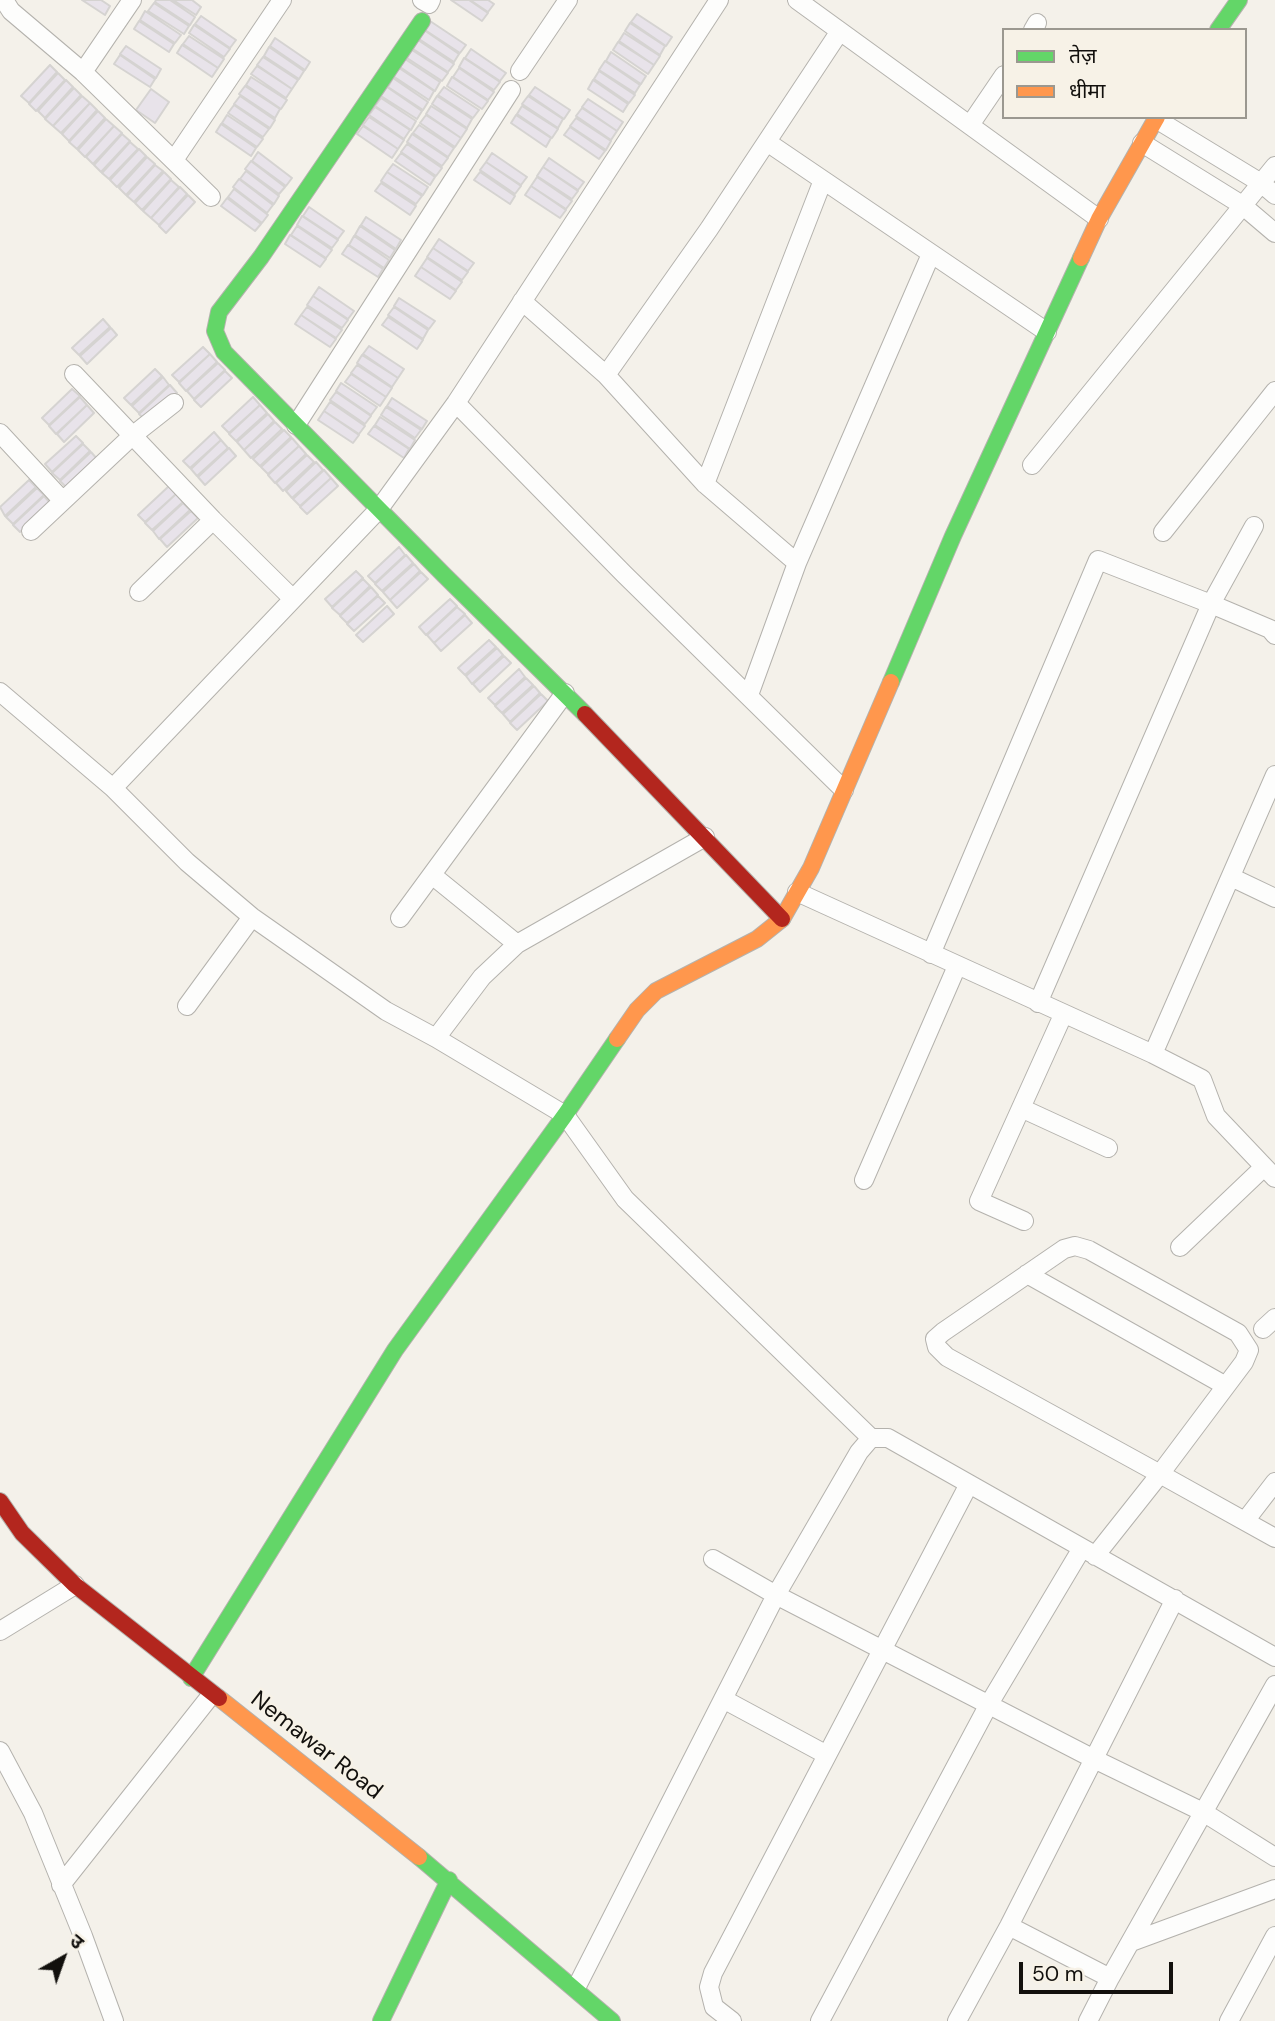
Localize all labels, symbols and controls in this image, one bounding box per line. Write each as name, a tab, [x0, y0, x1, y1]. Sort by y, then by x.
legend	[1002, 28, 1247, 119]
text: तेज़	[1069, 42, 1097, 70]
text: धीमा	[1069, 77, 1105, 105]
street label: Nemawar Road	[245, 1686, 387, 1806]
north arrow	[28, 1923, 98, 1993]
text: उ	[65, 1928, 89, 1955]
scale bar	[1023, 1948, 1177, 1992]
text: 50 m	[1032, 1960, 1083, 1988]

